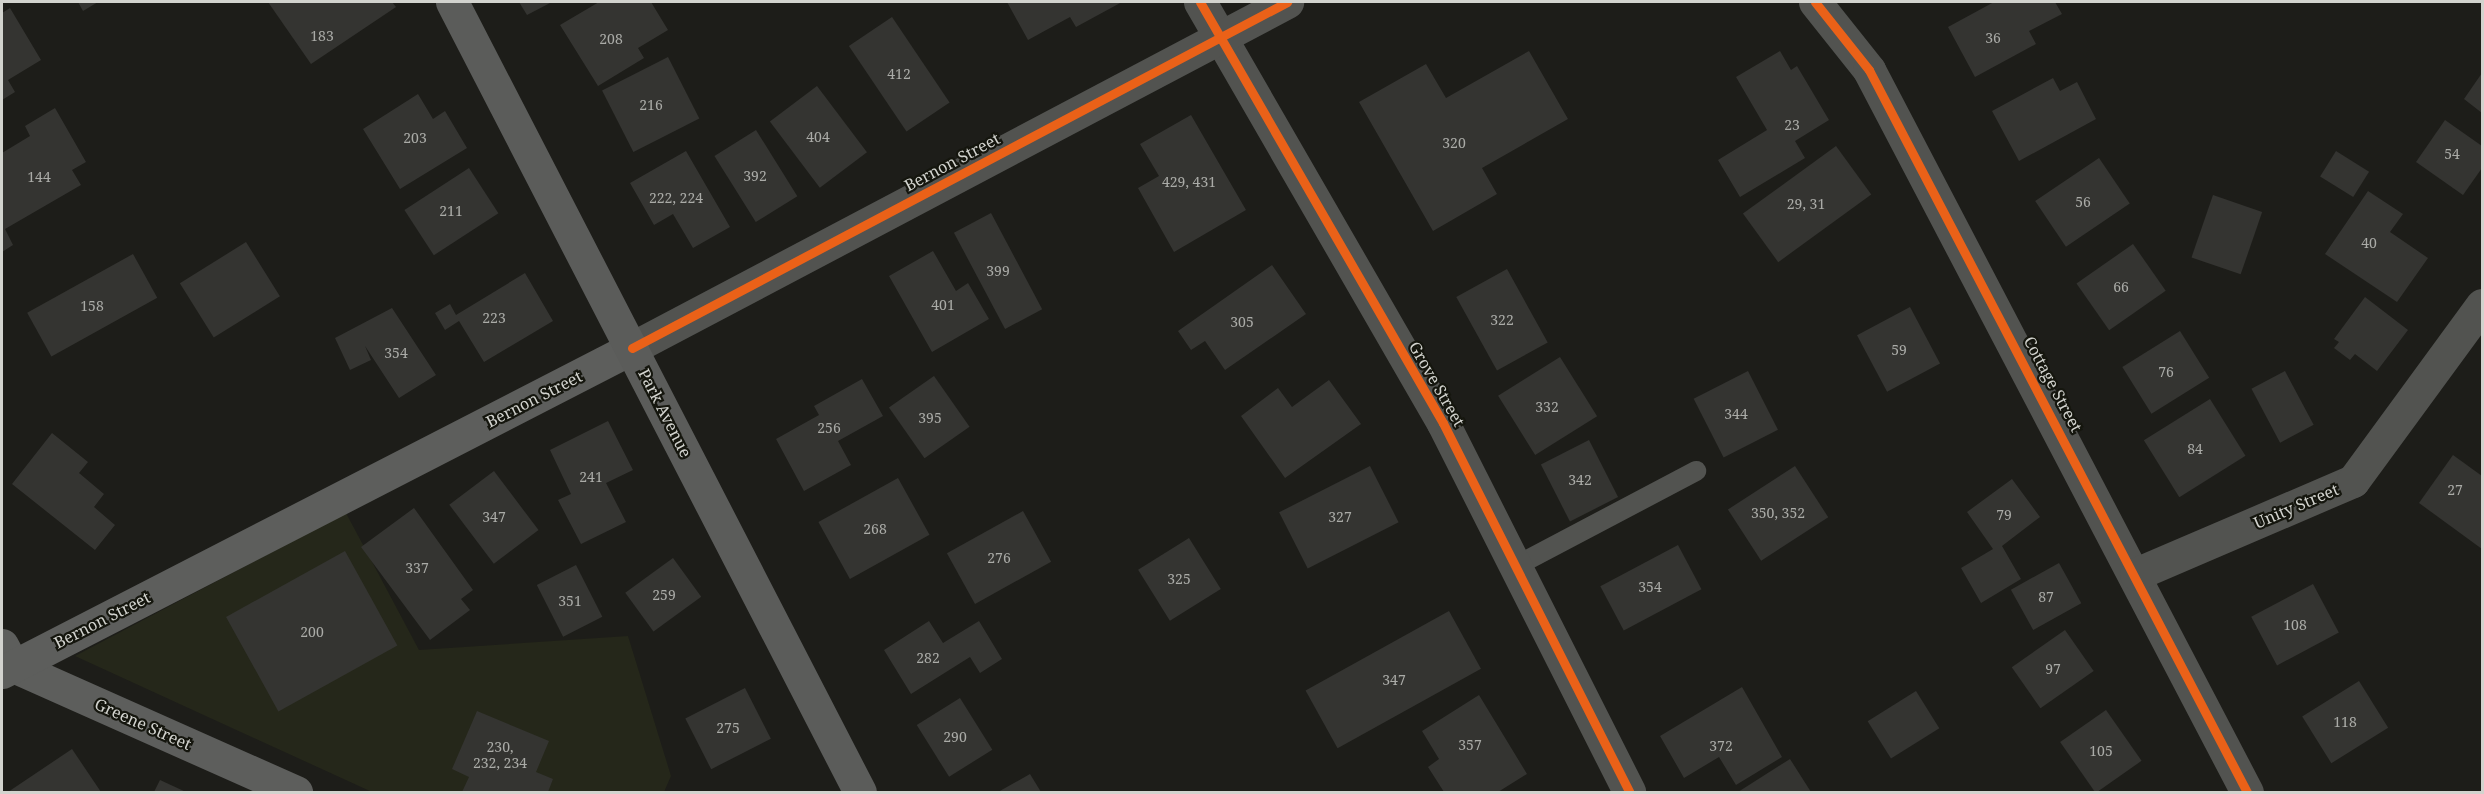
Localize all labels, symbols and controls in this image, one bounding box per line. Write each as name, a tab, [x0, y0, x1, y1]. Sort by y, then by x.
house number: 183	[310, 28, 334, 44]
house number: 36	[1985, 30, 2001, 46]
house number: 208	[599, 31, 623, 47]
house number: 412	[887, 66, 911, 82]
house number: 216	[639, 97, 663, 113]
house number: 23	[1784, 117, 1800, 133]
house number: 404	[806, 129, 830, 145]
street label: Bernon Street	[901, 129, 1003, 195]
house number: 203	[403, 130, 427, 146]
house number: 320	[1442, 135, 1466, 151]
house number: 54	[2444, 146, 2460, 162]
house number: 392	[743, 168, 767, 184]
house number: 144	[27, 169, 51, 185]
house number: 429, 431	[1162, 174, 1216, 190]
house number: 222, 224	[649, 190, 703, 206]
house number: 56	[2075, 194, 2091, 210]
house number: 29, 31	[1787, 196, 1825, 212]
house number: 211	[439, 203, 463, 219]
house number: 40	[2361, 235, 2377, 251]
house number: 399	[986, 263, 1010, 279]
house number: 66	[2113, 279, 2129, 295]
house number: 401	[931, 297, 955, 313]
house number: 158	[80, 298, 104, 314]
house number: 223	[482, 310, 506, 326]
house number: 322	[1490, 312, 1514, 328]
house number: 305	[1230, 314, 1254, 330]
street label: Cottage Street	[2020, 333, 2086, 435]
street label: Grove Street	[1405, 338, 1469, 430]
house number: 59	[1891, 342, 1907, 358]
house number: 354	[384, 345, 408, 361]
house number: 76	[2158, 364, 2174, 380]
street label: Park Avenue	[634, 365, 696, 461]
street label: Bernon Street	[483, 367, 585, 431]
house number: 332	[1535, 399, 1559, 415]
house number: 344	[1724, 406, 1748, 422]
house number: 395	[918, 410, 942, 426]
house number: 256	[817, 420, 841, 436]
house number: 84	[2187, 441, 2203, 457]
house number: 241	[579, 469, 603, 485]
house number: 342	[1568, 472, 1592, 488]
street label: Unity Street	[2251, 480, 2341, 532]
house number: 27	[2447, 482, 2463, 498]
house number: 350, 352	[1751, 505, 1805, 521]
house number: 79	[1996, 507, 2012, 523]
house number: 347	[482, 509, 506, 525]
house number: 327	[1328, 509, 1352, 525]
house number: 268	[863, 521, 887, 537]
house number: 276	[987, 550, 1011, 566]
house number: 337	[405, 560, 429, 576]
house number: 325	[1167, 571, 1191, 587]
house number: 354	[1638, 579, 1662, 595]
house number: 259	[652, 587, 676, 603]
street label: Bernon Street	[51, 588, 153, 652]
house number: 87	[2038, 589, 2054, 605]
house number: 351	[558, 593, 582, 609]
house number: 108	[2283, 617, 2307, 633]
house number: 200	[300, 624, 324, 640]
house number: 282	[916, 650, 940, 666]
house number: 97	[2045, 661, 2061, 677]
house number: 347	[1382, 672, 1406, 688]
street label: Greene Street	[92, 694, 194, 754]
house number: 118	[2333, 714, 2357, 730]
house number: 275	[716, 720, 740, 736]
house number: 290	[943, 729, 967, 745]
house number: 357	[1458, 737, 1482, 753]
house number: 372	[1709, 738, 1733, 754]
house number: 230, 232, 234	[473, 739, 527, 772]
house number: 105	[2089, 743, 2113, 759]

